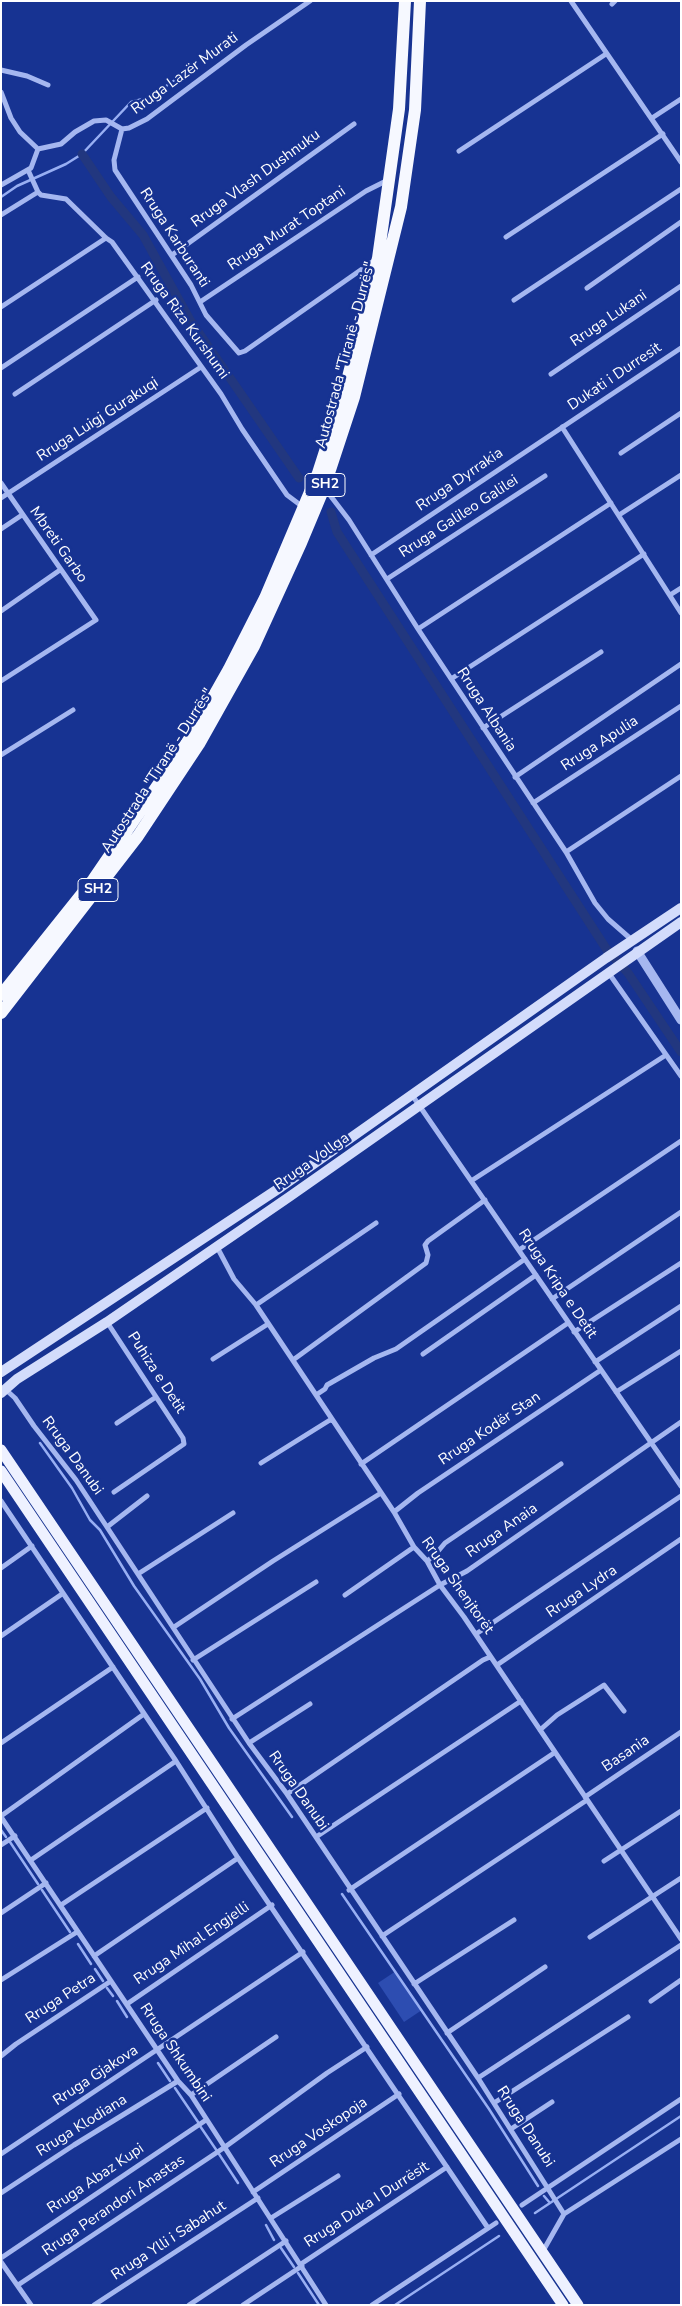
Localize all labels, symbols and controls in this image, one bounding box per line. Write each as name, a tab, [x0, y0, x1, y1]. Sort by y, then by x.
street label: Rruga Lazër Murati	[128, 29, 242, 119]
street label: Rruga Vlash Dushnuku	[188, 126, 324, 232]
street label: Rruga Murat Toptani	[225, 183, 349, 275]
street label: Rruga Karburanti	[135, 185, 213, 291]
street label: Rruga Riza Kurshumi	[136, 259, 232, 383]
street label: Autostrada "Tiranë - Durrës"	[312, 260, 380, 450]
street label: Rruga Lukani	[567, 287, 651, 351]
street label: Dukati i Durresit	[565, 339, 665, 415]
street label: Rruga Luigj Gurakuqi	[34, 374, 162, 466]
street label: Rruga Dyrrakia	[413, 444, 507, 516]
street label: Rruga Galileo Galilei	[396, 472, 522, 562]
road number: SH2	[305, 474, 345, 496]
street label: Mbreti Garbo	[25, 504, 91, 586]
street label: Rruga Albania	[452, 665, 520, 755]
street label: Autostrada "Tiranë - Durrës"	[98, 685, 218, 857]
street label: Rruga Apulia	[558, 712, 642, 776]
road number: SH2	[78, 878, 118, 902]
street label: Rruga Vollga	[271, 1129, 353, 1195]
street label: Rruga Kripa e Detit	[514, 1226, 600, 1342]
street label: Puhiza e Detit	[123, 1329, 189, 1417]
street label: Rruga Kodër Stan	[436, 1388, 544, 1470]
street label: Rruga Danubi	[37, 1413, 107, 1499]
street label: Rruga Anaia	[463, 1500, 541, 1562]
street label: Rruga Shenjtorët	[417, 1534, 497, 1638]
street label: Rruga Lydra	[543, 1562, 621, 1622]
street label: Basania	[599, 1732, 653, 1776]
street label: Rruga Danubi	[264, 1748, 332, 1834]
street label: Rruga Mihal Engjelli	[131, 1899, 253, 1989]
street label: Rruga Petra	[23, 1970, 99, 2028]
street label: Rruga Shkumbini	[135, 2000, 215, 2106]
street label: Rruga Gjakova	[50, 2042, 142, 2110]
street label: Rruga Danubi	[492, 2083, 558, 2171]
street label: Rruga Klodiana	[33, 2091, 131, 2161]
street label: Rruga Voskopoja	[267, 2094, 371, 2172]
street label: Rruga Abaz Kupi	[44, 2140, 148, 2218]
street label: Rruga Perandori Anastas	[39, 2152, 189, 2260]
street label: Rruga Duka I Durrësit	[301, 2158, 433, 2252]
street label: Rruga Ylli i Sabahut	[108, 2197, 230, 2285]

